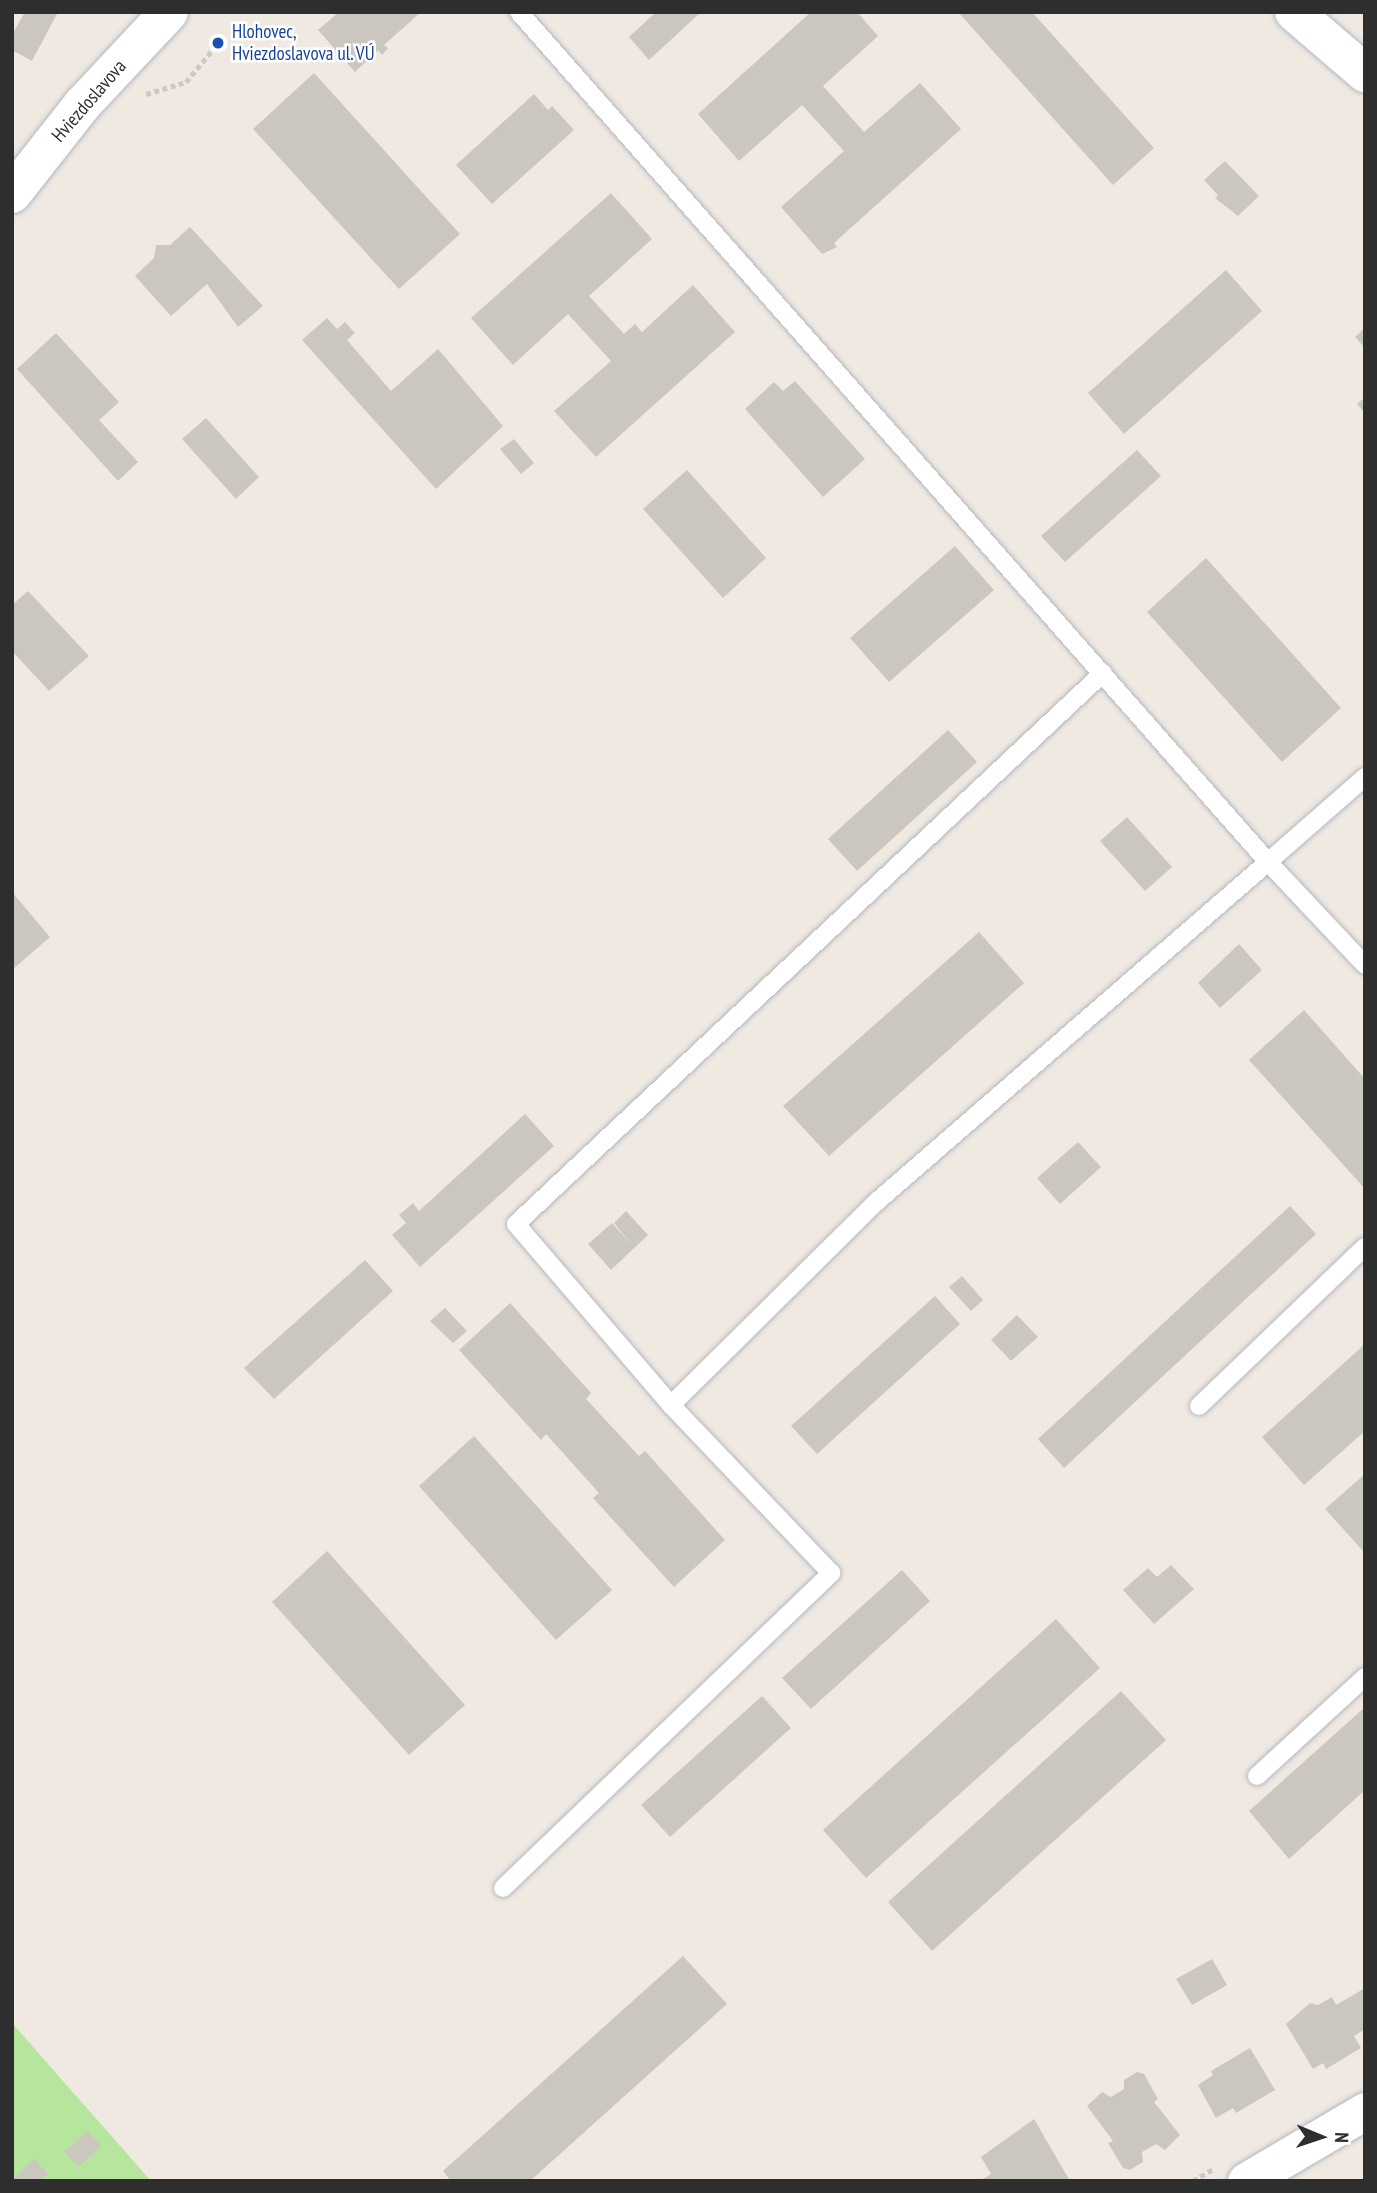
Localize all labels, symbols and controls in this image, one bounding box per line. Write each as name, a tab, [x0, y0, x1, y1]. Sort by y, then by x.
place label: Hlohovec, Hviezdoslavova ul. VÚ	[232, 21, 376, 65]
marker: Hlohovec, Hviezdoslavova ul. VÚ	[210, 35, 226, 51]
street label: Hviezdoslavova	[47, 55, 131, 147]
north arrow	[1286, 2102, 1356, 2172]
text: N	[1330, 2132, 1354, 2143]

